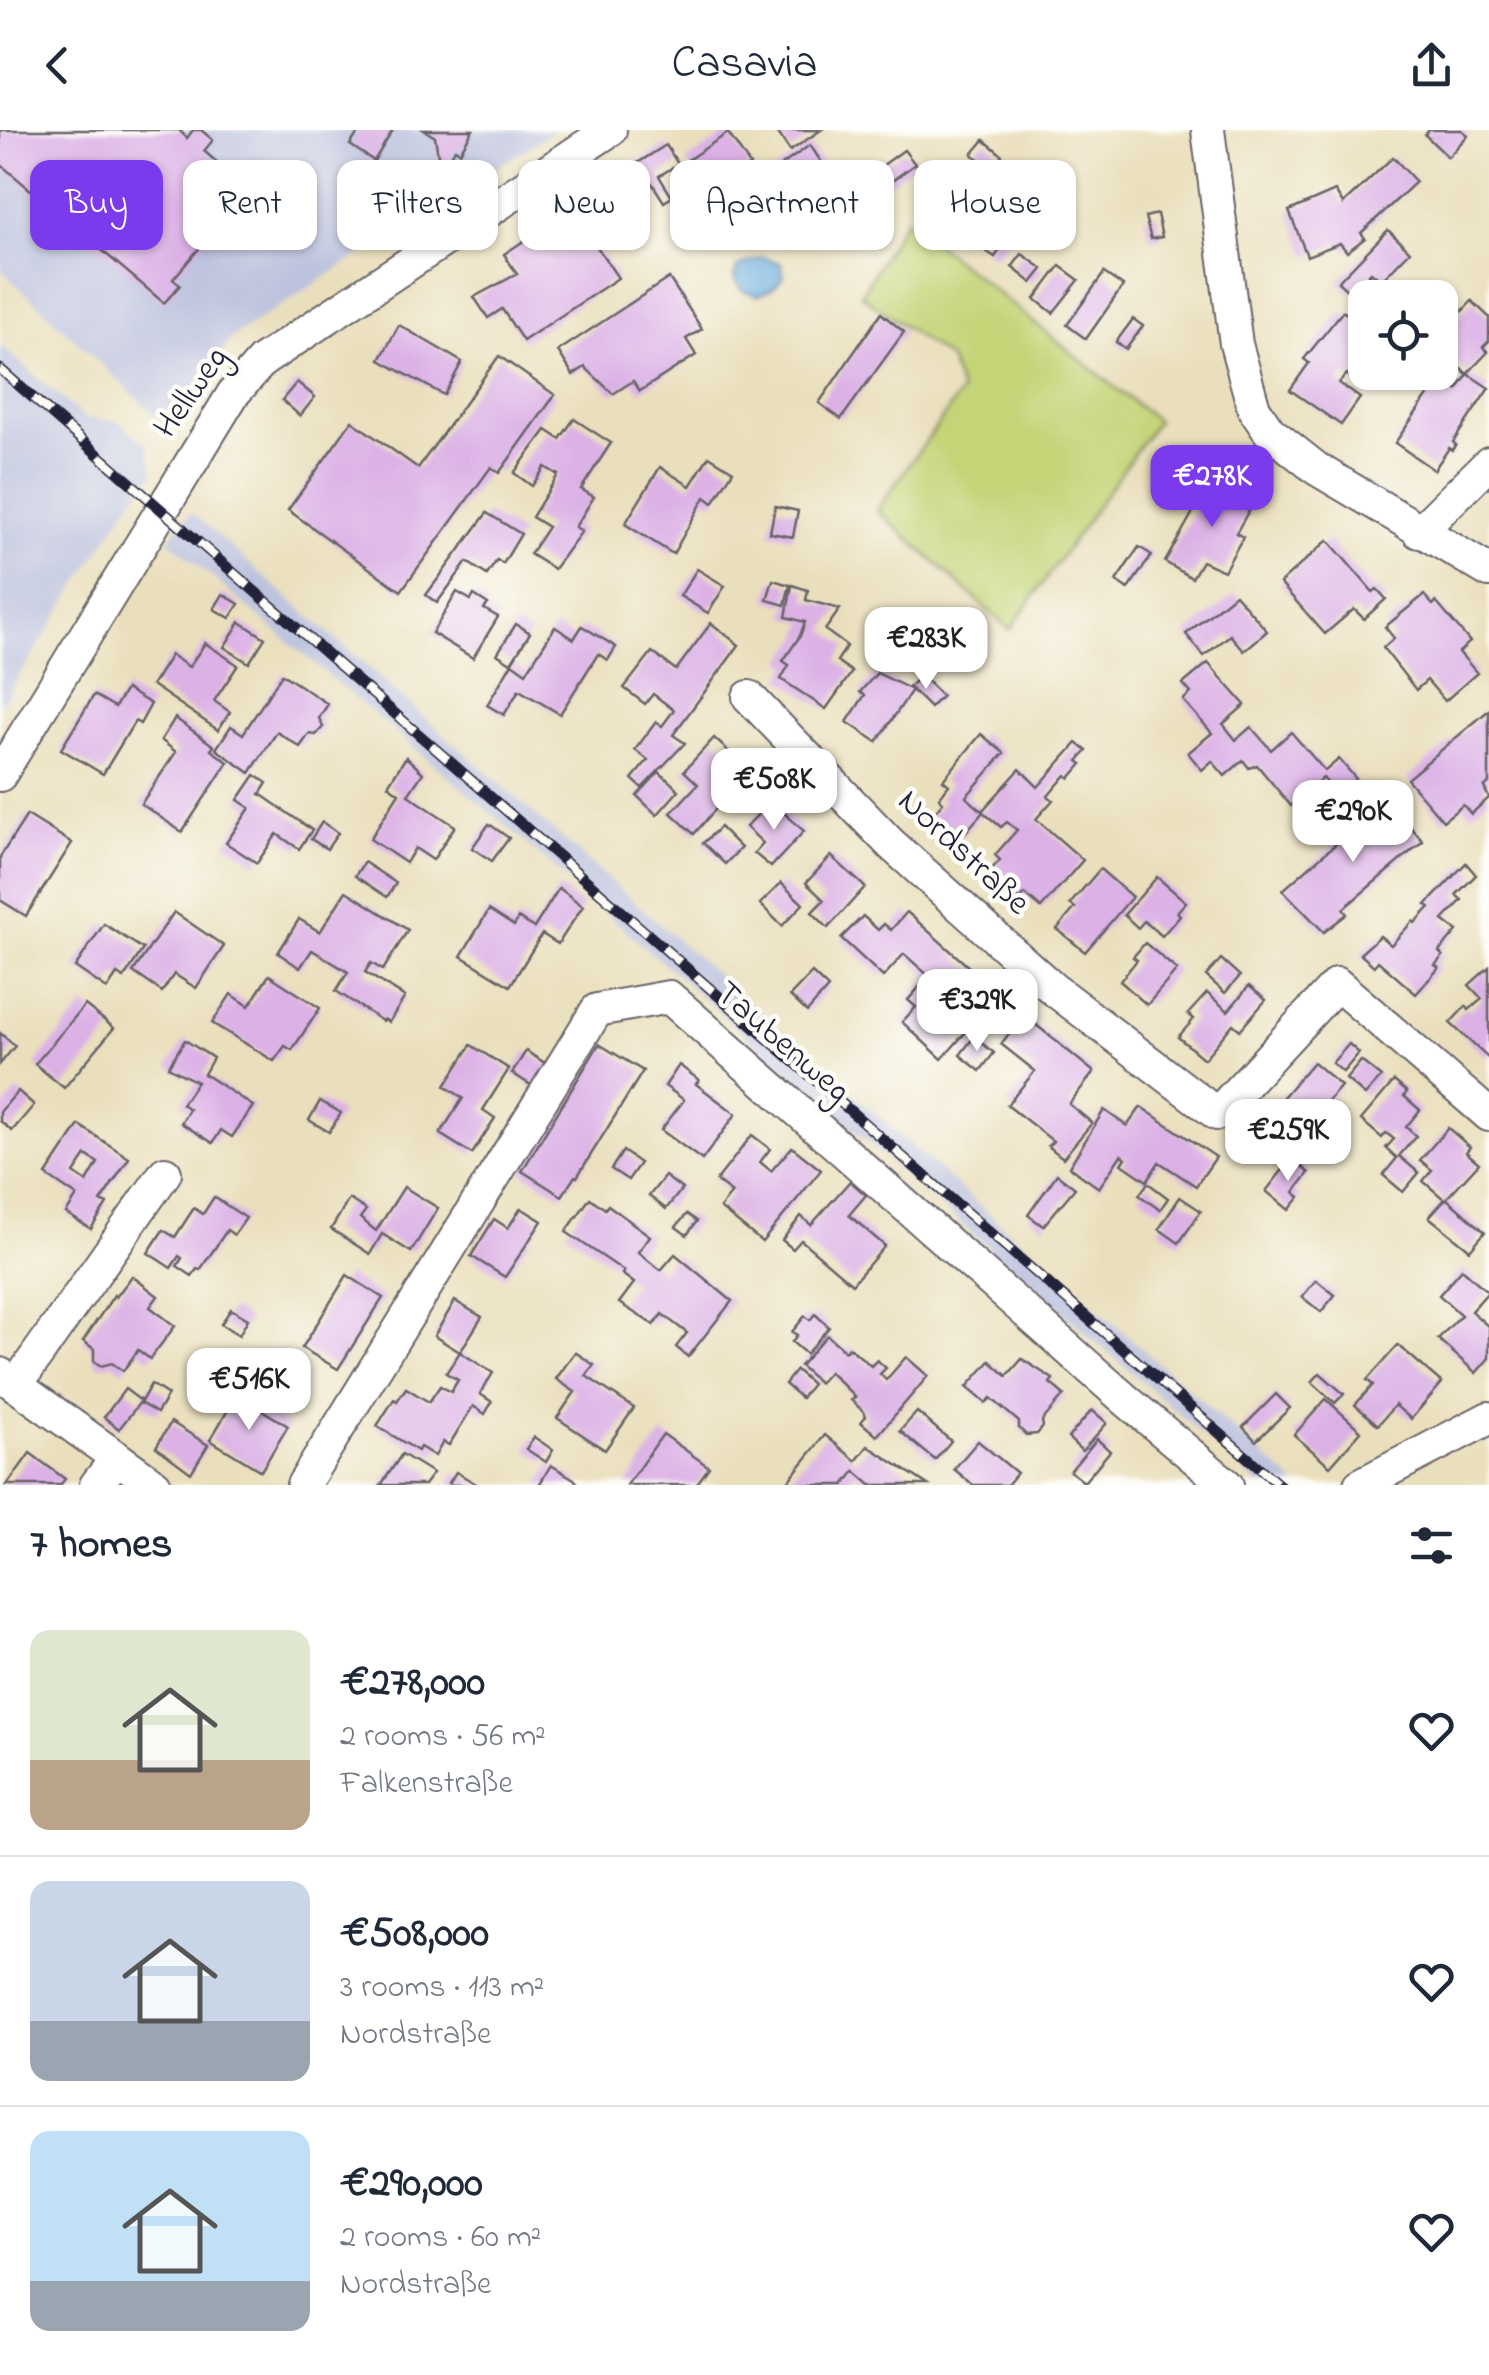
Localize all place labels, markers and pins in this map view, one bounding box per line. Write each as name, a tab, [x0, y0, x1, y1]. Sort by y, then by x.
pin: €278K	[1142, 445, 1282, 530]
pin: €283K	[856, 607, 996, 692]
pin: €508K	[704, 748, 844, 833]
pin: €290K	[1283, 780, 1423, 865]
pin: €329K	[907, 969, 1047, 1054]
pin: €259K	[1218, 1099, 1358, 1184]
pin: €516K	[179, 1348, 319, 1433]

